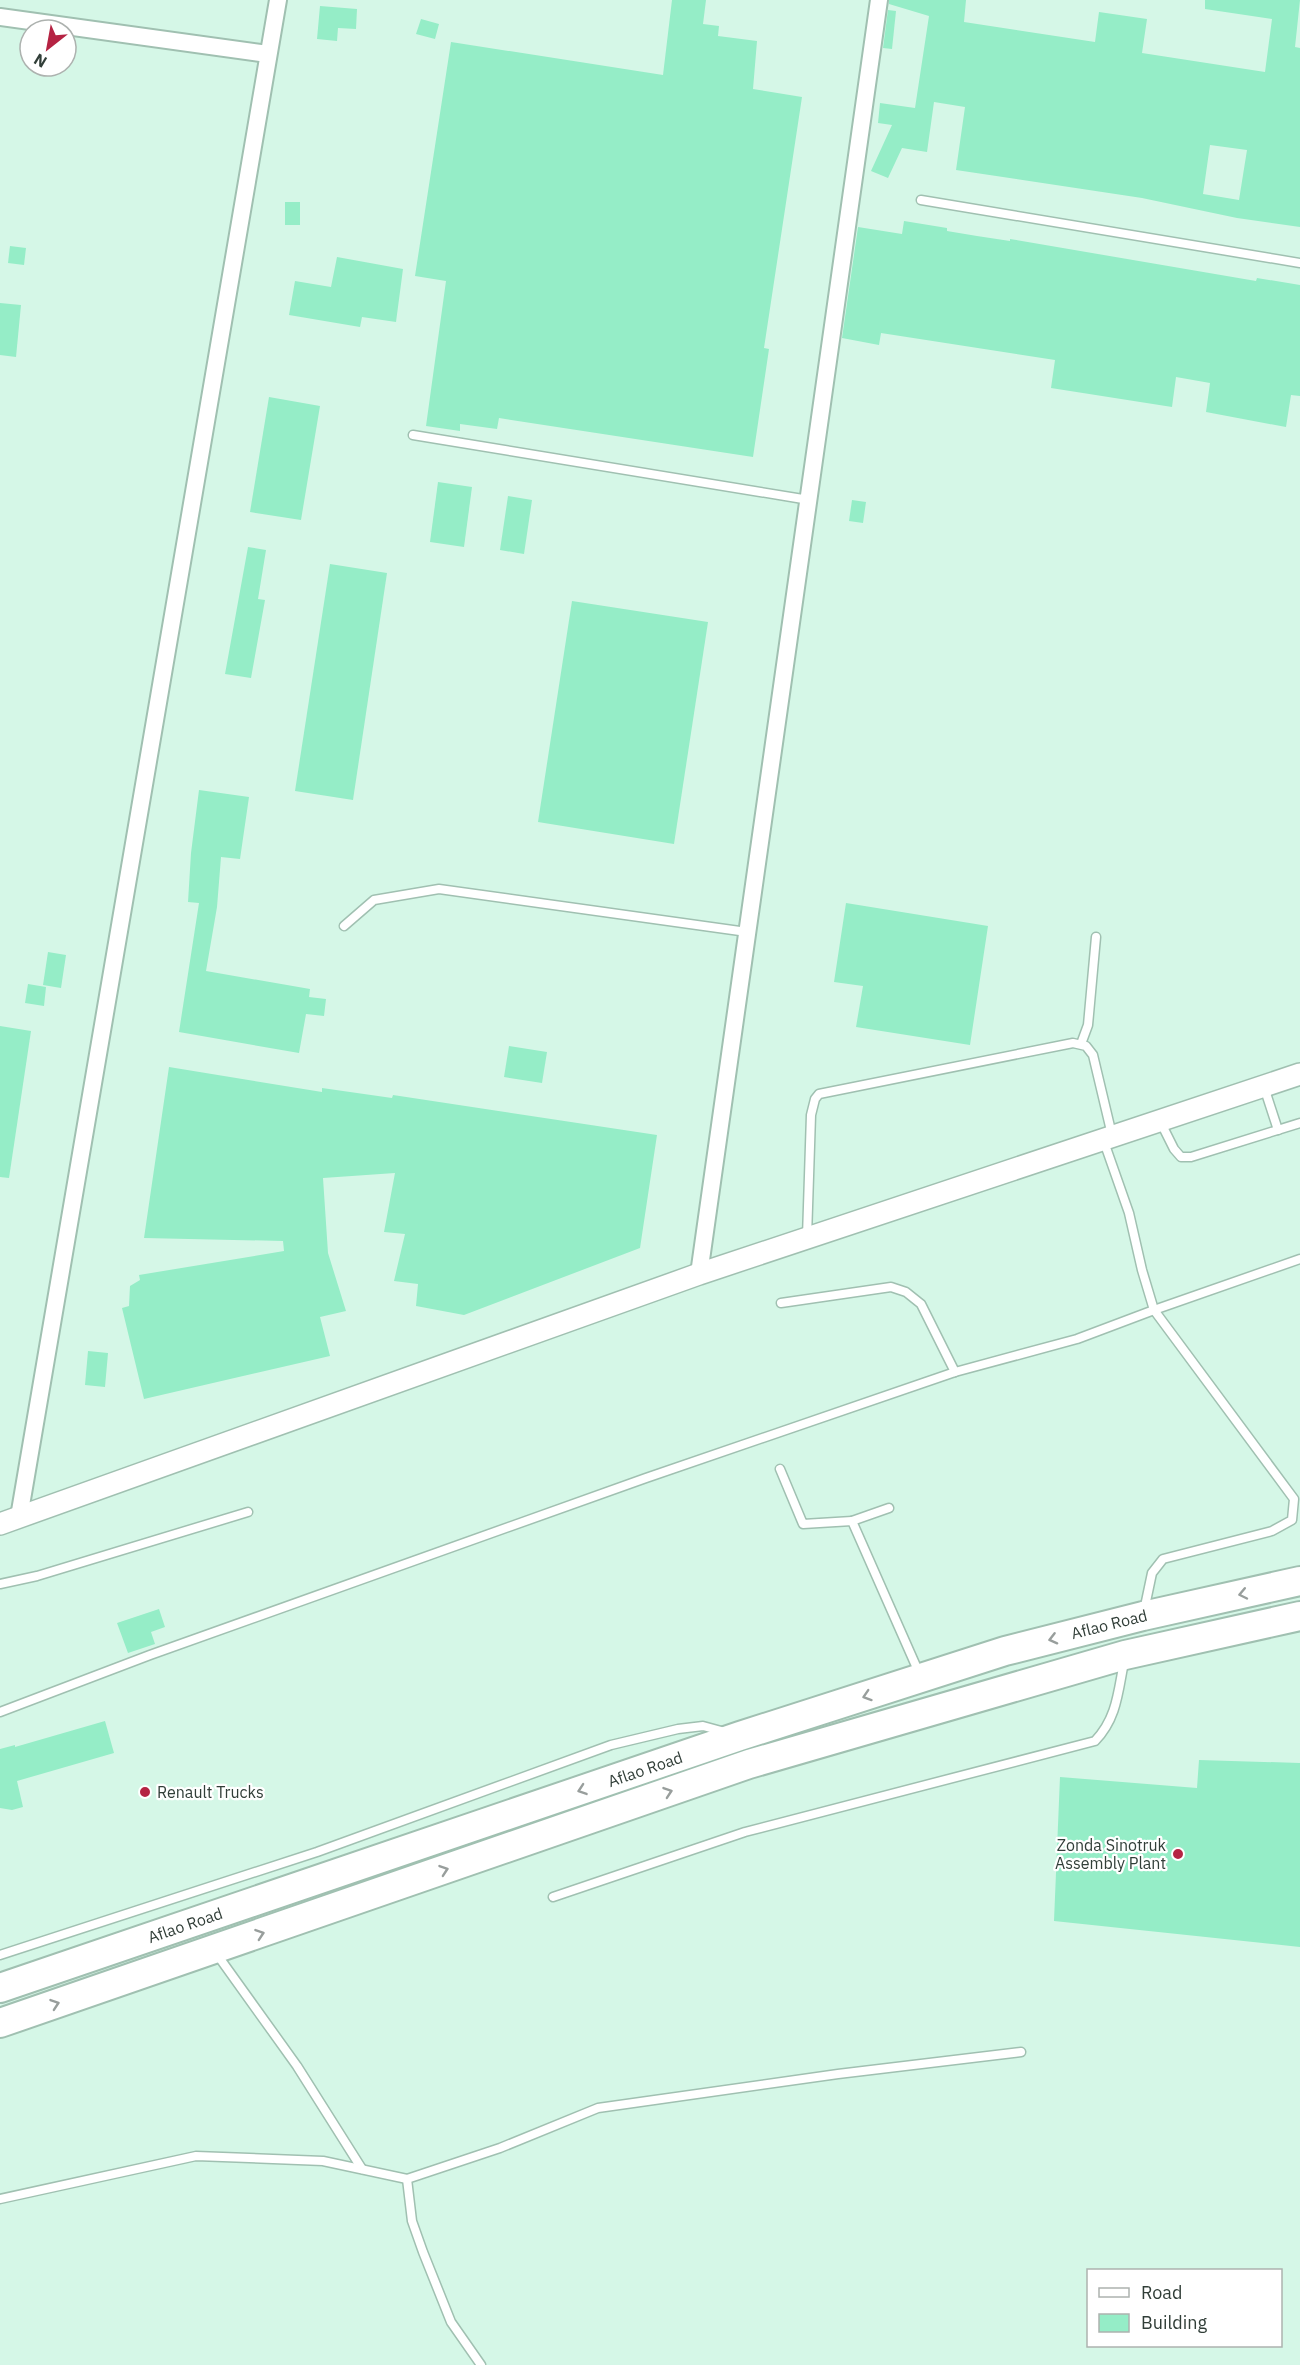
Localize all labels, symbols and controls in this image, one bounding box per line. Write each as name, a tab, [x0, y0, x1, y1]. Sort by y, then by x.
north arrow	[18, 18, 78, 78]
text: N	[30, 49, 50, 72]
one-way arrow	[1238, 1586, 1248, 1599]
street label: Aflao Road	[1069, 1605, 1149, 1643]
one-way arrow	[1048, 1631, 1058, 1644]
one-way arrow	[862, 1688, 873, 1701]
street label: Aflao Road	[605, 1747, 685, 1791]
place label: Renault Trucks	[157, 1782, 264, 1802]
one-way arrow	[577, 1783, 588, 1796]
marker: Renault Trucks	[138, 1785, 152, 1799]
one-way arrow	[662, 1787, 673, 1800]
place label: Zonda Sinotruk Assembly Plant	[1055, 1835, 1167, 1873]
marker: Zonda Sinotruk Assembly Plant	[1171, 1847, 1185, 1861]
one-way arrow	[438, 1865, 449, 1877]
street label: Aflao Road	[145, 1903, 225, 1947]
one-way arrow	[254, 1929, 265, 1941]
one-way arrow	[49, 1999, 60, 2012]
legend	[1087, 2269, 1282, 2347]
text: Road	[1141, 2281, 1182, 2304]
text: Building	[1141, 2311, 1208, 2334]

